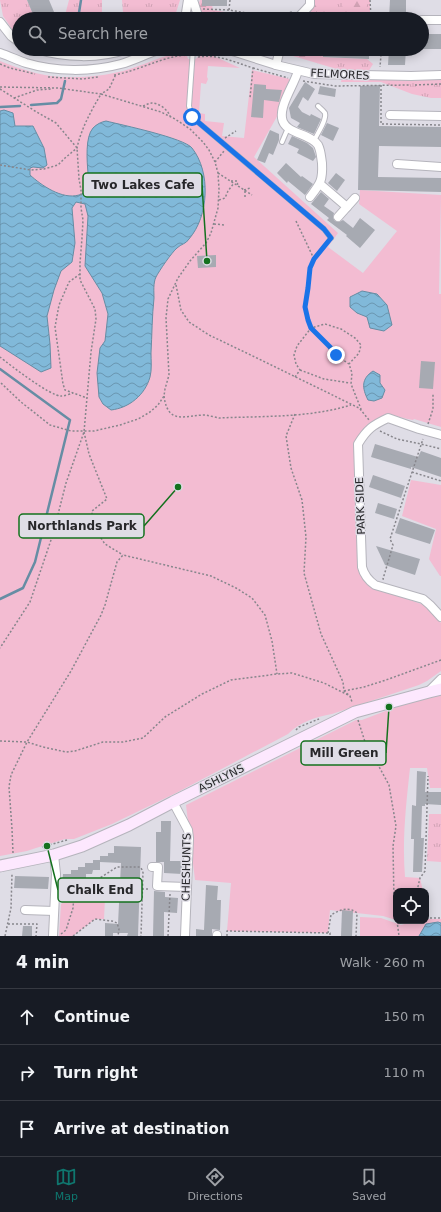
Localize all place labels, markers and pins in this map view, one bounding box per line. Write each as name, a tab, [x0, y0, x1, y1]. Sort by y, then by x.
callout: Two Lakes Cafe	[83, 173, 202, 197]
callout: Northlands Park	[19, 514, 144, 538]
callout: Mill Green	[301, 741, 386, 765]
callout: Chalk End	[58, 878, 142, 902]

